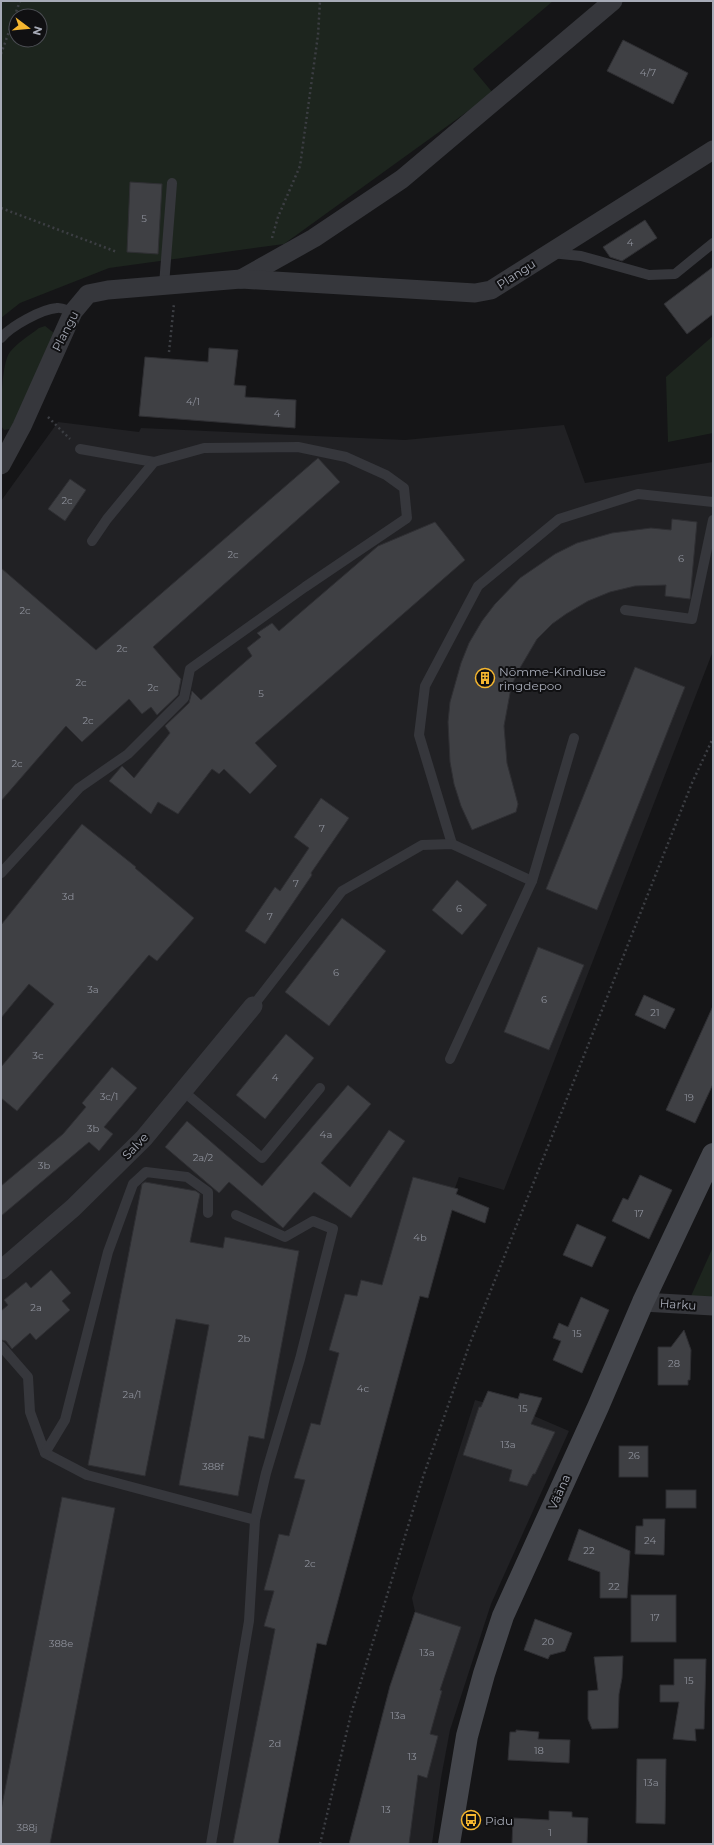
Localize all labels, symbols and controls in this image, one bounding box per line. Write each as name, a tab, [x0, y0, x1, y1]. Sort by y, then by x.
north arrow	[8, 8, 48, 48]
text: N	[30, 25, 46, 37]
house number: 4/7	[640, 66, 656, 79]
house number: 5	[141, 212, 147, 225]
house number: 4	[627, 236, 634, 249]
street label: Plangu	[494, 256, 538, 292]
street label: Plangu	[48, 308, 82, 354]
house number: 4/1	[186, 395, 200, 408]
house number: 4	[274, 407, 281, 420]
house number: 2c	[61, 494, 73, 507]
house number: 2c	[227, 548, 239, 561]
house number: 6	[678, 552, 684, 565]
house number: 2c	[19, 604, 31, 617]
house number: 2c	[116, 642, 128, 655]
place label: Nõmme-Kindluse ringdepoo	[499, 664, 606, 693]
building icon: Nõmme-Kindluse ringdepoo	[474, 667, 496, 689]
house number: 2c	[75, 676, 87, 689]
house number: 2c	[147, 681, 159, 694]
house number: 5	[258, 687, 264, 700]
house number: 2c	[82, 714, 94, 727]
house number: 2c	[11, 757, 23, 770]
house number: 7	[319, 822, 325, 835]
house number: 7	[293, 877, 299, 890]
house number: 3d	[62, 890, 74, 903]
house number: 6	[456, 902, 462, 915]
house number: 7	[267, 910, 273, 923]
house number: 6	[333, 966, 339, 979]
house number: 3a	[87, 983, 99, 996]
house number: 6	[541, 993, 547, 1006]
house number: 21	[650, 1006, 660, 1019]
house number: 3c	[32, 1049, 44, 1062]
house number: 4	[272, 1071, 279, 1084]
house number: 3c/1	[100, 1090, 118, 1103]
house number: 19	[684, 1091, 694, 1104]
house number: 3b	[87, 1122, 99, 1135]
house number: 4a	[320, 1128, 332, 1141]
street label: Salve	[119, 1130, 151, 1162]
house number: 2a/2	[193, 1151, 214, 1164]
house number: 3b	[38, 1159, 50, 1172]
house number: 17	[634, 1207, 644, 1220]
house number: 4b	[413, 1231, 427, 1244]
street label: Harku	[659, 1295, 697, 1313]
house number: 2a	[30, 1301, 42, 1314]
house number: 15	[572, 1327, 582, 1340]
house number: 2b	[238, 1332, 250, 1345]
house number: 28	[668, 1357, 680, 1370]
house number: 4c	[357, 1382, 370, 1395]
house number: 2a/1	[123, 1388, 141, 1401]
house number: 15	[518, 1402, 528, 1415]
house number: 13a	[500, 1438, 516, 1451]
house number: 26	[628, 1449, 640, 1462]
house number: 388f	[202, 1460, 225, 1473]
street label: Vääna	[545, 1472, 573, 1512]
house number: 24	[644, 1534, 656, 1547]
house number: 22	[583, 1544, 595, 1557]
house number: 2c	[304, 1557, 316, 1570]
house number: 22	[608, 1580, 620, 1593]
house number: 17	[650, 1611, 660, 1624]
house number: 20	[542, 1635, 555, 1648]
house number: 388e	[49, 1637, 73, 1650]
house number: 13a	[419, 1646, 435, 1659]
house number: 15	[684, 1674, 694, 1687]
house number: 13a	[390, 1709, 406, 1722]
house number: 2d	[269, 1737, 281, 1750]
house number: 18	[534, 1744, 544, 1757]
house number: 13	[407, 1750, 417, 1763]
house number: 13a	[643, 1776, 659, 1789]
house number: 13	[381, 1803, 391, 1816]
bus stop icon: Pidu	[460, 1809, 482, 1831]
place label: Pidu	[485, 1813, 513, 1828]
house number: 388j	[16, 1821, 38, 1834]
house number: 1	[548, 1826, 552, 1839]

